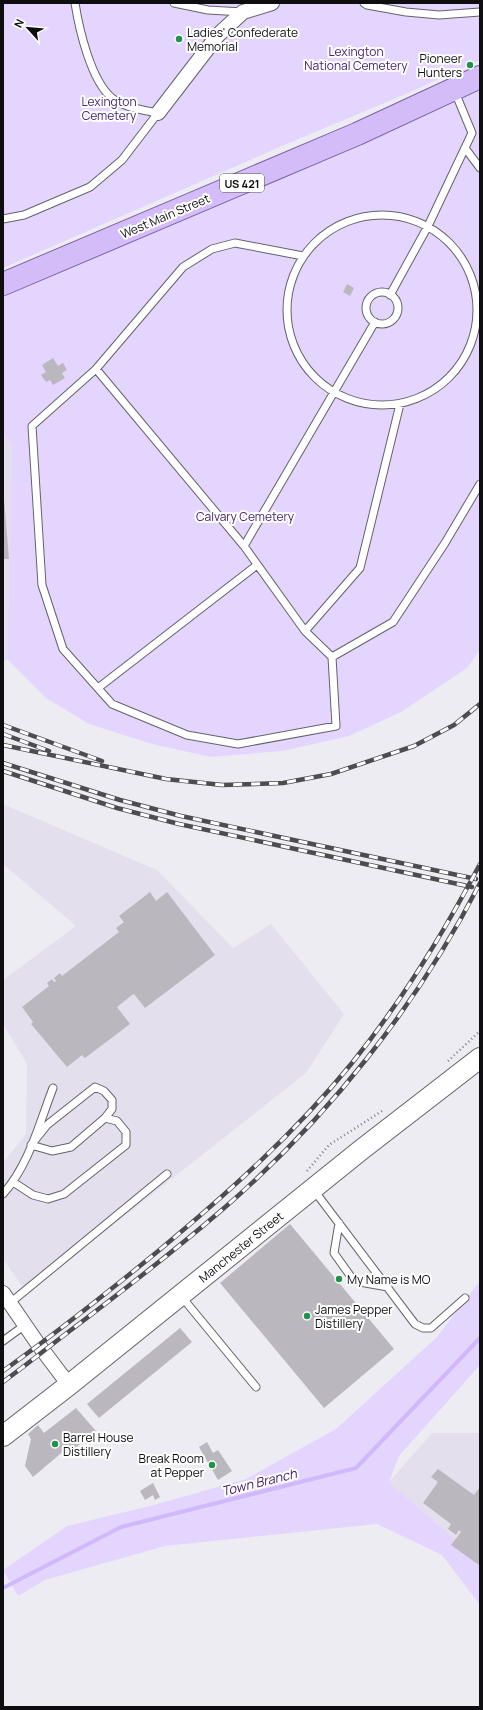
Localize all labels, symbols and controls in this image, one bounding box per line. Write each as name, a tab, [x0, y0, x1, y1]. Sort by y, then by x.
north arrow	[8, 8, 48, 48]
text: N	[10, 16, 27, 30]
place label: Ladies' Confederate Memorial	[187, 24, 298, 55]
marker: Ladies' Confederate Memorial	[174, 34, 184, 44]
park label: Lexington National Cemetery	[304, 43, 408, 74]
place label: Pioneer Hunters	[418, 50, 463, 81]
marker: Pioneer Hunters	[465, 60, 475, 70]
park label: Lexington Cemetery	[81, 93, 137, 124]
road number: US 421	[220, 174, 264, 192]
street label: West Main Street	[118, 189, 212, 242]
park label: Calvary Cemetery	[196, 508, 295, 525]
street label: Manchester Street	[195, 1207, 287, 1286]
place label: My Name is MO	[347, 1271, 431, 1288]
marker: My Name is MO	[334, 1274, 344, 1284]
place label: James Pepper Distillery	[315, 1301, 393, 1332]
marker: James Pepper Distillery	[302, 1311, 312, 1321]
place label: Barrel House Distillery	[63, 1429, 134, 1460]
marker: Barrel House Distillery	[50, 1439, 60, 1449]
place label: Break Room at Pepper	[139, 1450, 205, 1481]
marker: Break Room at Pepper	[207, 1460, 217, 1470]
water label: Town Branch	[220, 1464, 300, 1500]

